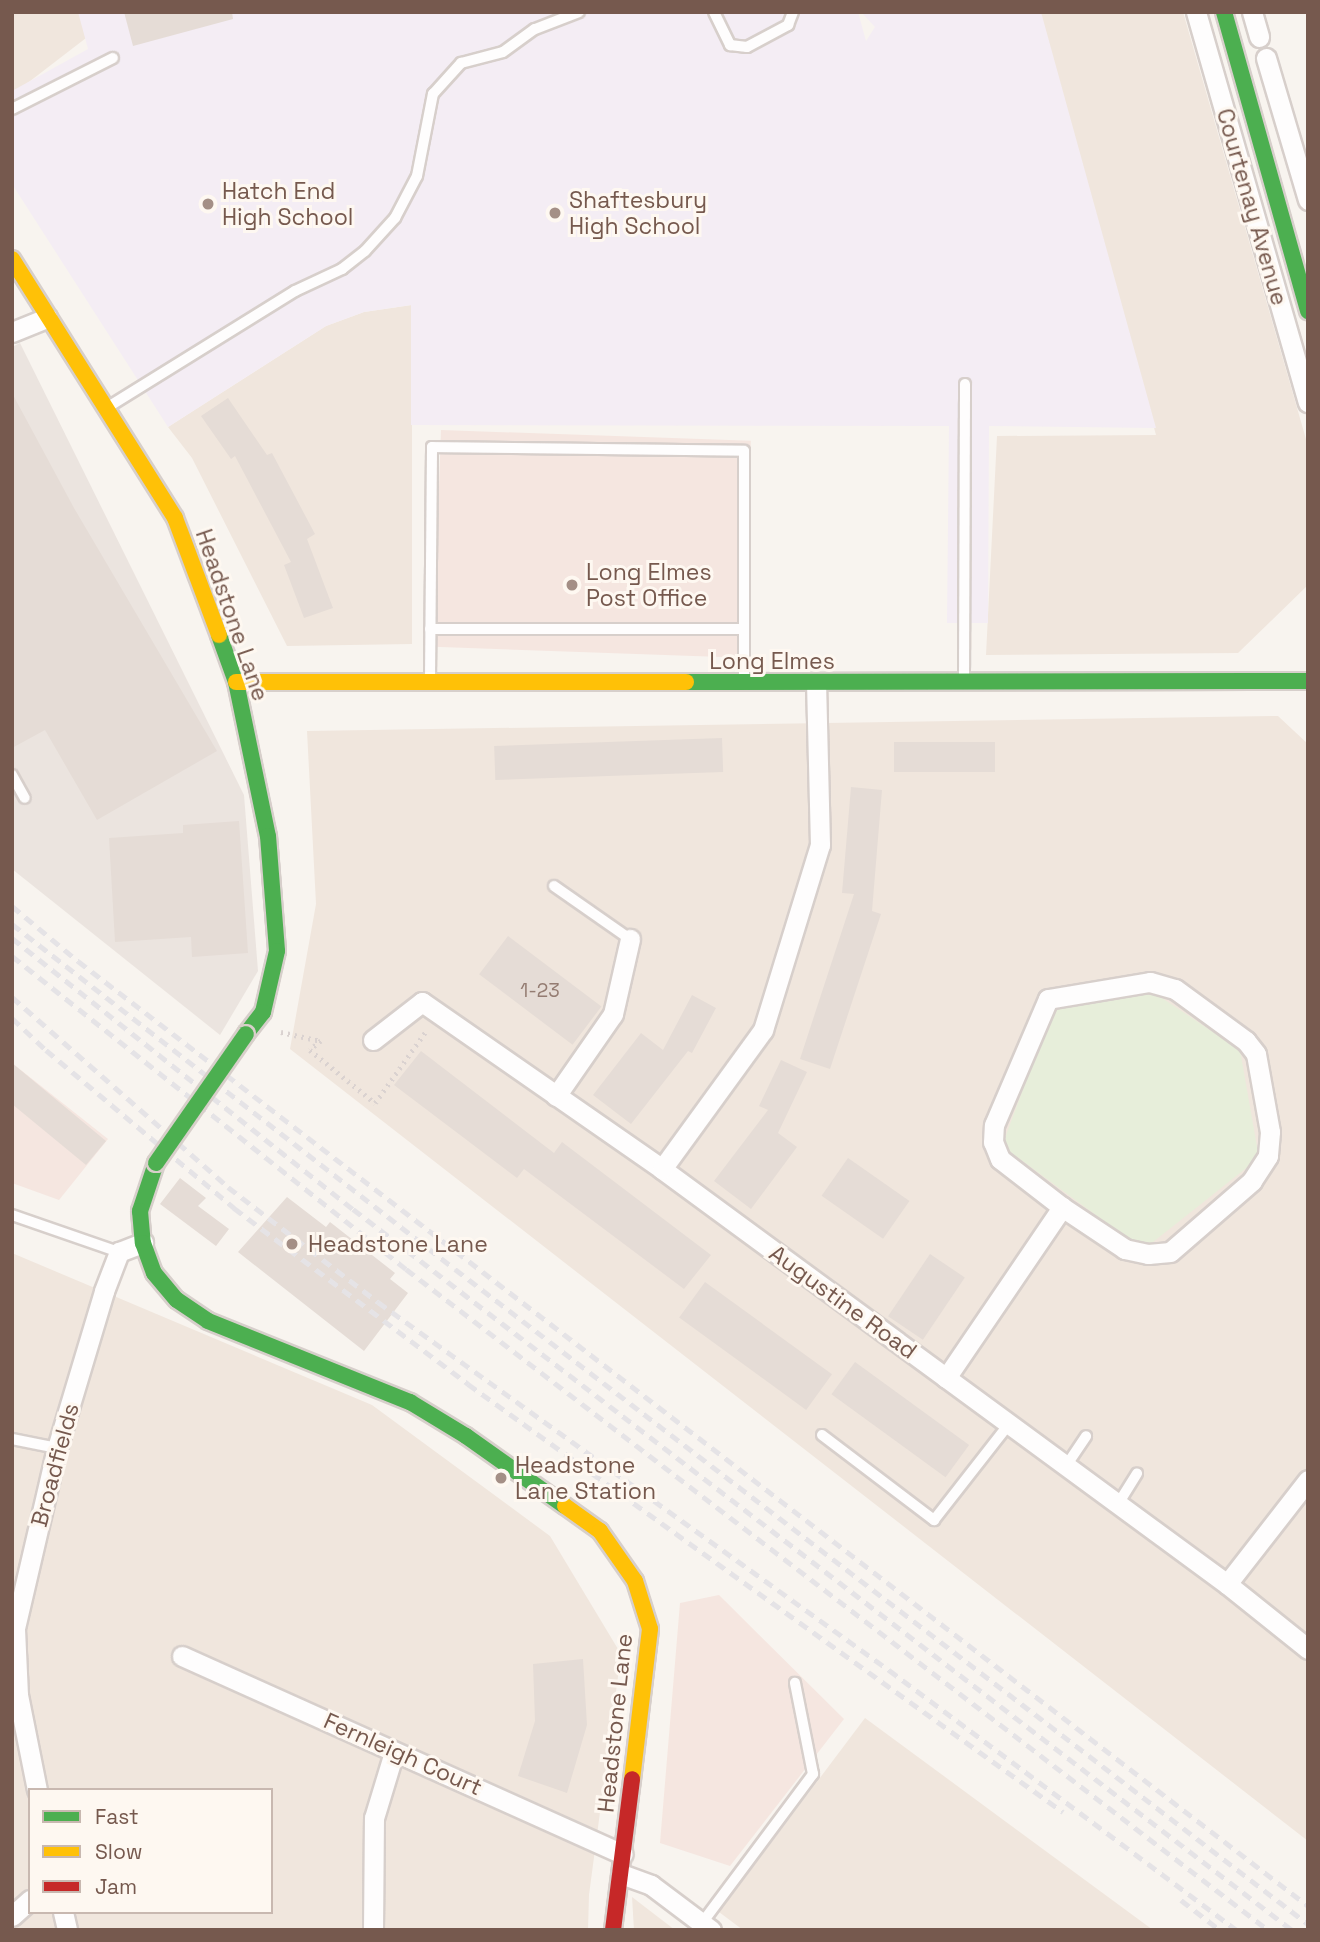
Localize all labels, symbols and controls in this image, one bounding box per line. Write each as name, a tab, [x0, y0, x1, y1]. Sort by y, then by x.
street label: Courtenay Avenue	[1211, 105, 1293, 309]
place label: Hatch End High School	[222, 177, 354, 231]
place label: Shaftesbury High School	[569, 186, 707, 240]
marker: Hatch End High School	[200, 196, 216, 212]
marker: Shaftesbury High School	[547, 205, 563, 221]
street label: Headstone Lane	[190, 526, 274, 704]
place label: Long Elmes Post Office	[586, 558, 712, 612]
marker: Long Elmes Post Office	[564, 577, 580, 593]
street label: Long Elmes	[709, 647, 835, 675]
house number: 1-23	[520, 980, 560, 1002]
place label: Headstone Lane	[308, 1230, 488, 1258]
marker: Headstone Lane	[282, 1234, 302, 1254]
street label: Augustine Road	[764, 1239, 922, 1365]
street label: Broadfields	[25, 1400, 85, 1530]
place label: Headstone Lane Station	[515, 1451, 656, 1505]
marker: Headstone Lane Station	[493, 1470, 509, 1486]
street label: Headstone Lane	[592, 1632, 638, 1814]
street label: Fernleigh Court	[319, 1707, 487, 1801]
legend	[28, 1788, 273, 1914]
text: Fast	[95, 1803, 139, 1830]
text: Slow	[95, 1838, 143, 1865]
text: Jam	[95, 1873, 137, 1900]

